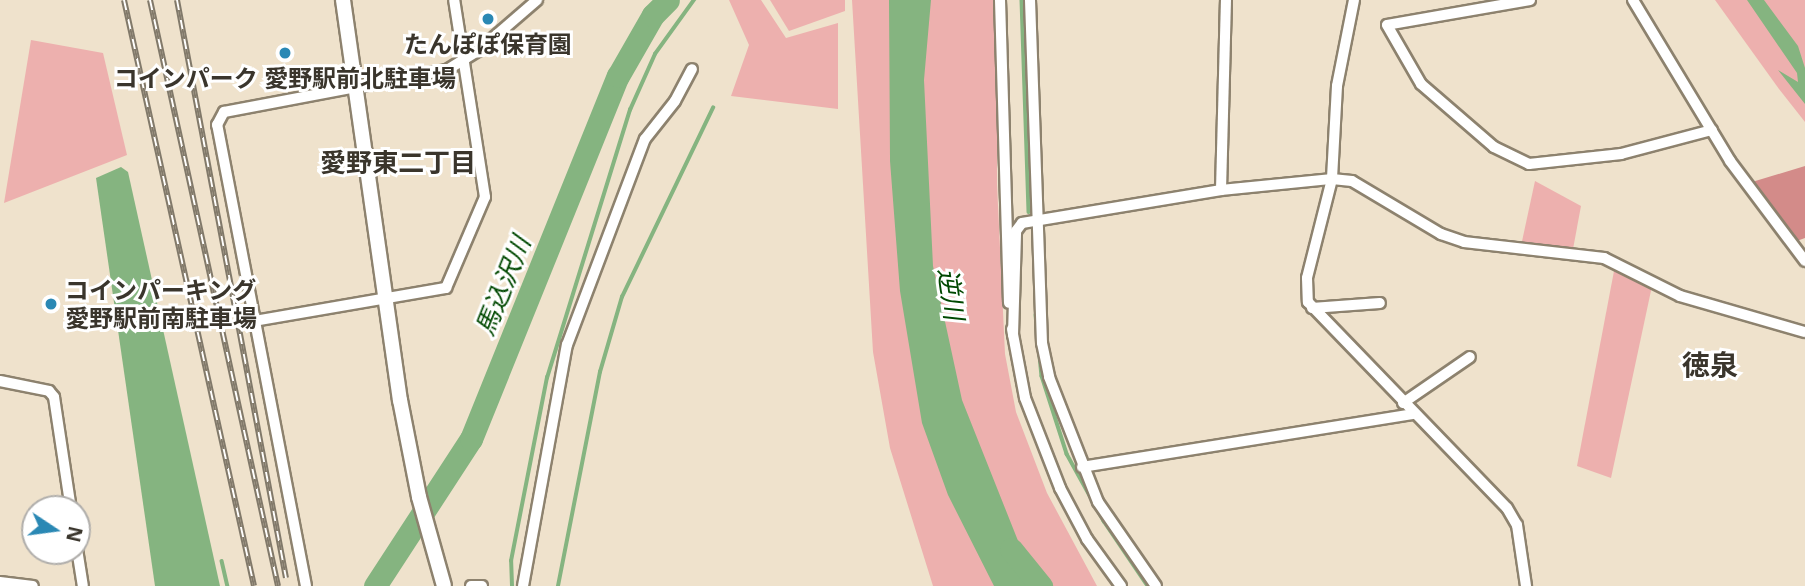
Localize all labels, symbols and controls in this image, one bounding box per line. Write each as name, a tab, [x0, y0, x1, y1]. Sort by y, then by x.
marker: たんぽぽ保育園	[480, 11, 496, 27]
place label: たんぽぽ保育園	[404, 30, 572, 58]
marker: コインパーク 愛野駅前北駐車場	[277, 45, 293, 61]
place label: コインパーク 愛野駅前北駐車場	[114, 64, 456, 92]
district label: 愛野東二丁目	[320, 147, 476, 179]
water label: 馬込沢川	[469, 232, 537, 340]
water label: 逆川	[932, 266, 970, 322]
place label: コインパーキング 愛野駅前南駐車場	[65, 276, 257, 332]
marker: コインパーキング 愛野駅前南駐車場	[43, 296, 59, 312]
district label: 徳泉	[1682, 347, 1738, 381]
north arrow	[21, 495, 91, 565]
text: N	[60, 524, 89, 545]

